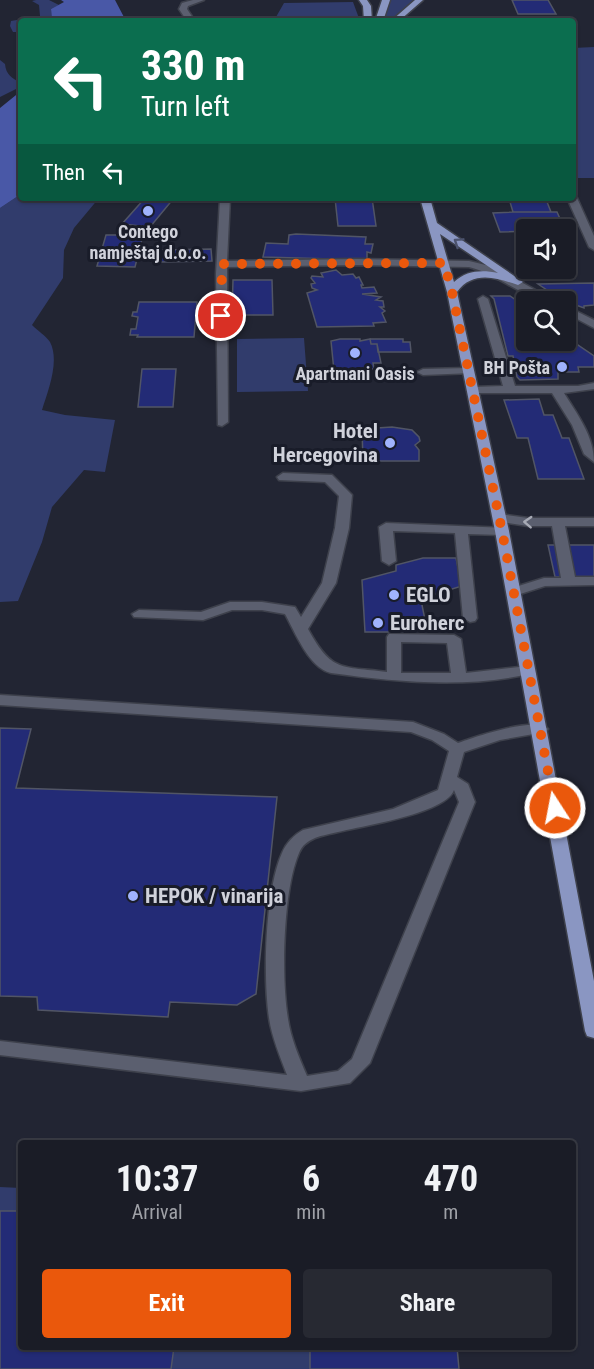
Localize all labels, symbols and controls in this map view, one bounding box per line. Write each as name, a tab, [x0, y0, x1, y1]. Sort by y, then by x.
text: 330 m	[141, 41, 246, 90]
icon: left	[42, 42, 120, 120]
text: Turn left	[141, 91, 230, 123]
icon: left	[97, 156, 130, 189]
text: Then	[42, 160, 85, 185]
marker: Contego namještaj d.o.o.	[141, 204, 155, 218]
map controls	[516, 219, 576, 351]
button: sound	[516, 219, 576, 279]
place label: Contego namještaj d.o.o.	[90, 221, 206, 263]
one-way arrow	[454, 238, 465, 249]
pin	[195, 290, 246, 341]
button: search	[516, 291, 576, 351]
icon: arrive	[204, 299, 237, 332]
marker: Apartmani Oasis	[348, 346, 362, 360]
place label: BH Pošta	[483, 357, 550, 378]
marker: BH Pošta	[555, 360, 569, 374]
place label: Apartmani Oasis	[295, 363, 415, 384]
place label: Hotel Hercegovina	[273, 419, 378, 467]
marker: Hotel Hercegovina	[383, 436, 397, 450]
one-way arrow	[524, 516, 533, 529]
place label: EGLO	[406, 583, 451, 607]
marker: EGLO	[387, 588, 401, 602]
place label: Euroherc	[390, 611, 465, 635]
marker: Euroherc	[371, 616, 385, 630]
position arrow	[523, 776, 587, 840]
place label: HEPOK / vinarija	[145, 884, 283, 908]
marker: HEPOK / vinarija	[126, 889, 140, 903]
text: 10:37	[116, 1158, 198, 1200]
text: 6	[302, 1158, 320, 1200]
text: 470	[424, 1158, 478, 1200]
text: Arrival	[132, 1200, 183, 1224]
text: min	[296, 1200, 326, 1224]
text: m	[443, 1200, 458, 1224]
button: Exit	[42, 1269, 291, 1338]
button: Share	[303, 1269, 552, 1338]

